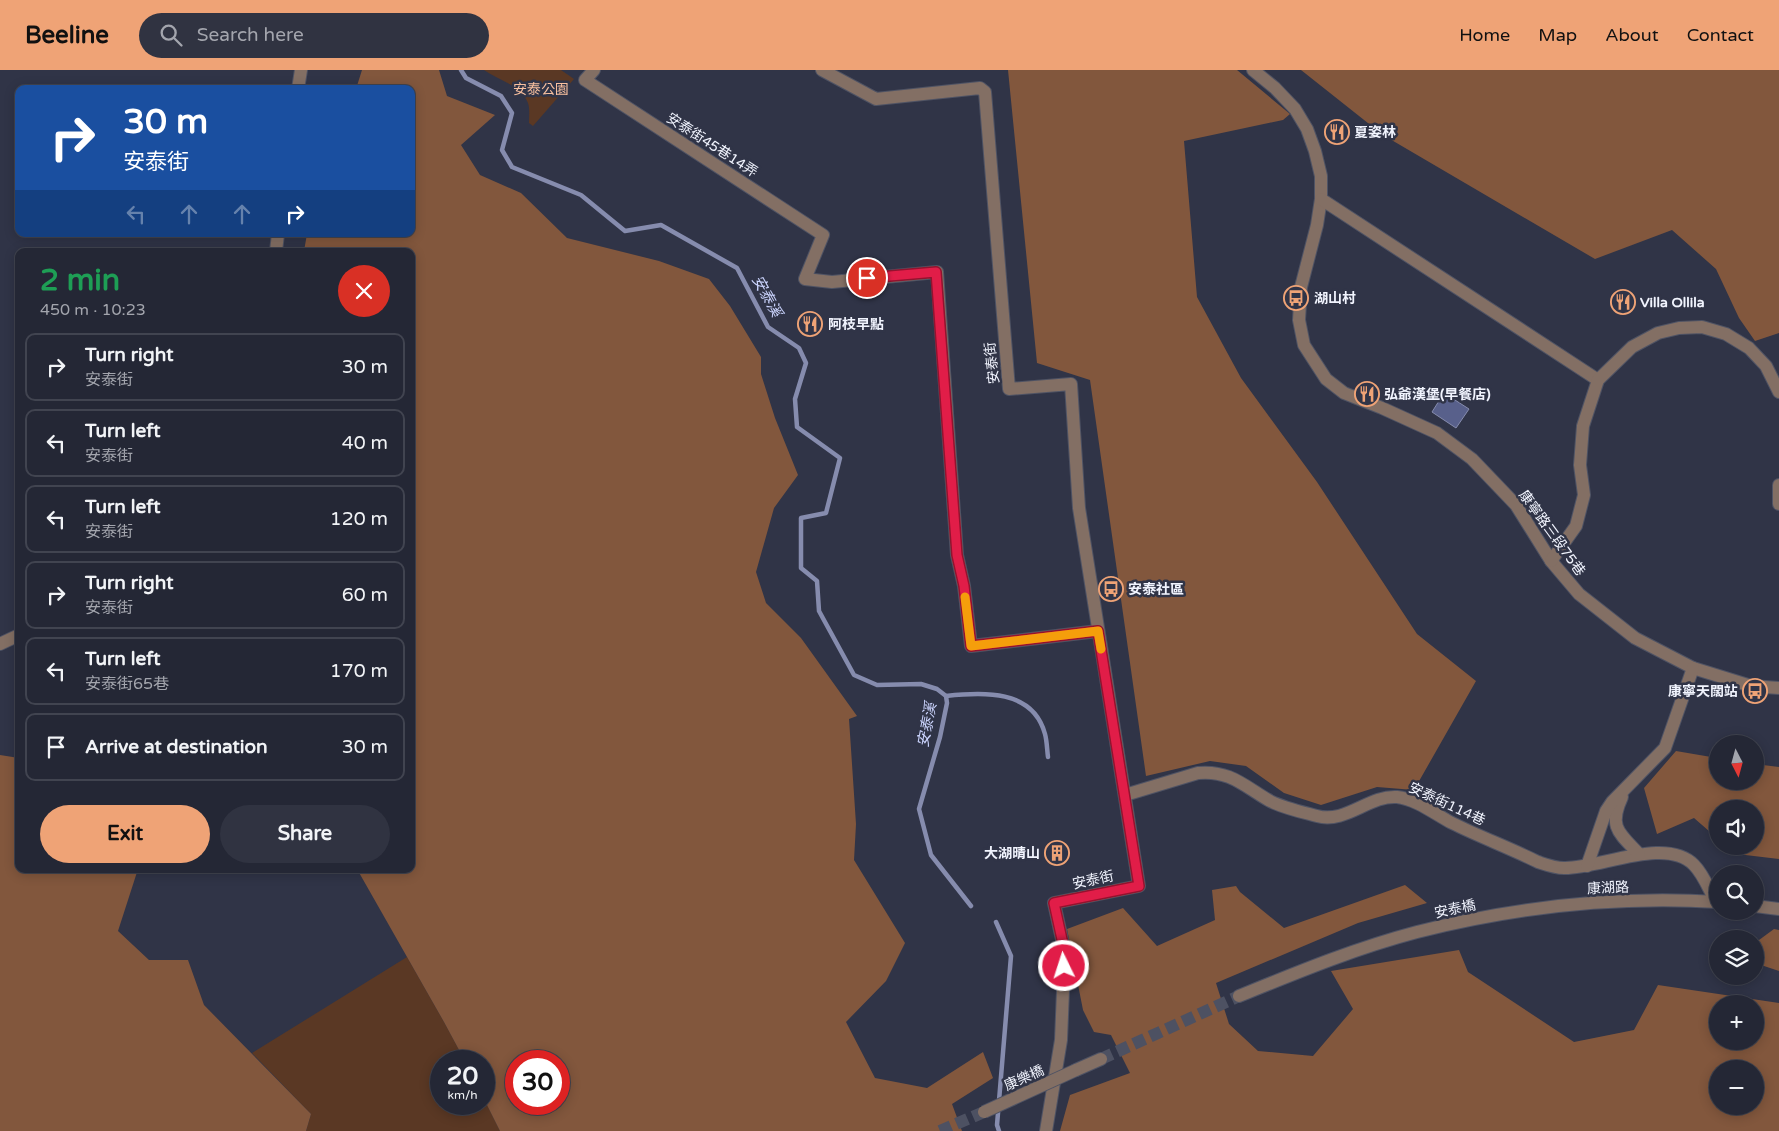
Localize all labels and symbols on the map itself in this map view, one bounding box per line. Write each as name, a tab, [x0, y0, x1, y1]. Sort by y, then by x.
park label: 安泰公園	[513, 81, 569, 98]
street label: 安泰街45巷14弄	[663, 109, 761, 181]
restaurant icon: 夏姿林	[1324, 119, 1350, 145]
place label: 夏姿林	[1354, 124, 1396, 141]
pin	[846, 257, 888, 299]
water label: 安泰溪	[748, 272, 787, 322]
bus stop icon: 湖山村	[1283, 285, 1309, 311]
restaurant icon: Villa Ollila	[1610, 289, 1636, 315]
place label: 湖山村	[1314, 290, 1356, 307]
place label: Villa Ollila	[1640, 294, 1705, 311]
restaurant icon: 阿枝早點	[797, 311, 823, 337]
place label: 阿枝早點	[828, 316, 884, 333]
street label: 安泰街	[981, 341, 1003, 385]
restaurant icon: 弘爺漢堡(早餐店)	[1354, 381, 1380, 407]
place label: 弘爺漢堡(早餐店)	[1384, 386, 1491, 403]
street label: 康寧路三段75巷	[1515, 487, 1589, 579]
bus stop icon: 安泰社區	[1098, 576, 1124, 602]
place label: 安泰社區	[1128, 581, 1184, 598]
bus stop icon: 康寧天闊站	[1742, 678, 1768, 704]
place label: 康寧天闊站	[1668, 683, 1738, 700]
water label: 安泰溪	[914, 699, 941, 749]
north arrow	[1709, 735, 1764, 790]
street label: 安泰街114巷	[1406, 779, 1488, 829]
building icon: 大湖晴山	[1044, 840, 1070, 866]
place label: 大湖晴山	[984, 845, 1040, 862]
street label: 安泰街	[1071, 867, 1115, 893]
street label: 康湖路	[1587, 878, 1629, 898]
street label: 安泰橋	[1433, 896, 1477, 922]
position arrow	[1037, 939, 1089, 991]
speed limit sign: 30	[505, 1050, 570, 1115]
street label: 康樂橋	[1001, 1062, 1047, 1094]

